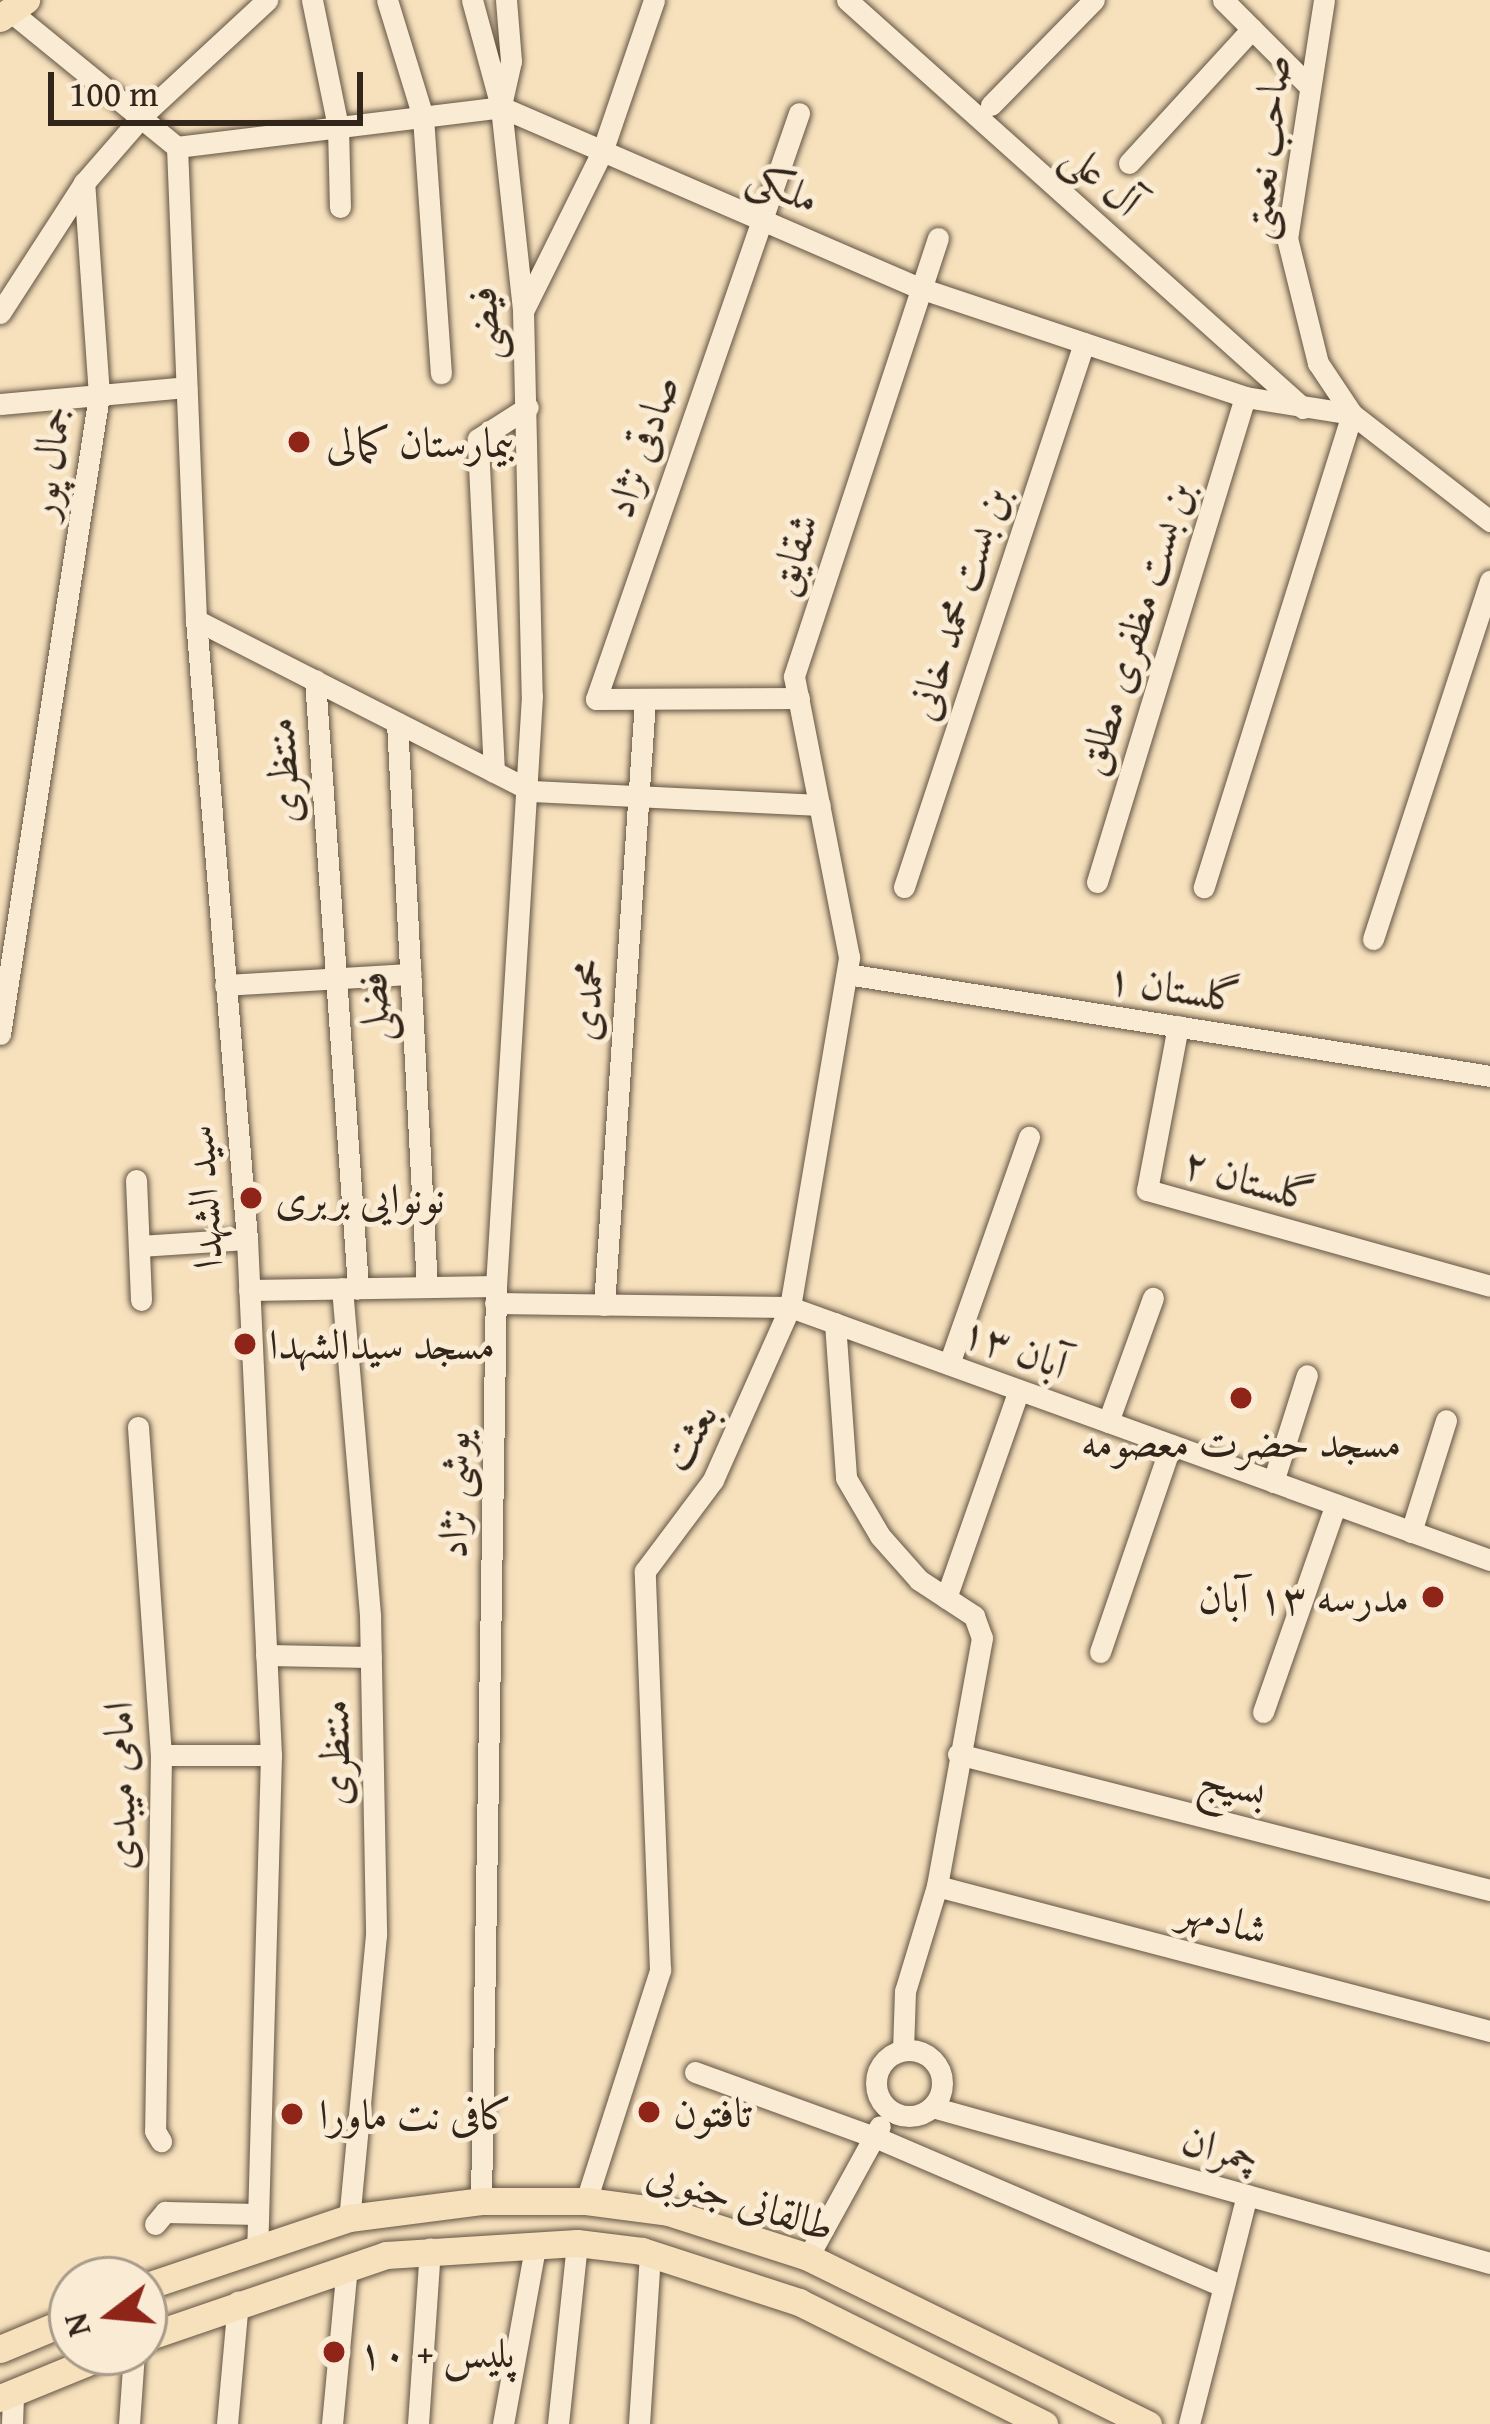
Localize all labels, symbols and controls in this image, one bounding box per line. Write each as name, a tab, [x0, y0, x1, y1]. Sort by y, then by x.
scale bar	[54, 48, 369, 122]
street label: صاحب نعمتی	[1230, 52, 1300, 242]
text: 100 m	[69, 66, 158, 119]
street label: آل علی	[1053, 130, 1153, 226]
street label: ملکی	[741, 149, 827, 223]
street label: فیضی	[455, 285, 511, 363]
street label: صادقی نژاد	[593, 368, 689, 524]
street label: جمال پور	[15, 402, 81, 522]
place label: بیمارستان کمالی	[326, 417, 515, 467]
marker: بیمارستان کمالی	[283, 426, 315, 458]
street label: بن بست مظفری مطلق	[1065, 475, 1203, 781]
street label: بن بست محمد خانی	[896, 480, 1018, 726]
street label: شقایق	[755, 507, 829, 601]
street label: منتظری	[253, 716, 311, 826]
street label: گلستان ۱	[1104, 952, 1244, 1022]
street label: محمدی	[558, 957, 614, 1043]
street label: فضلی	[346, 970, 400, 1044]
street label: سید الشهدا	[173, 1124, 233, 1270]
street label: گلستان ۲	[1178, 1136, 1320, 1222]
place label: نونوایی بربری	[275, 1173, 445, 1223]
marker: نونوایی بربری	[238, 1185, 264, 1211]
street label: ۱۳ آبان	[955, 1305, 1075, 1389]
place label: مسجد سیدالشهدا	[269, 1319, 495, 1369]
marker: مسجد سیدالشهدا	[232, 1331, 258, 1357]
marker: مسجد حضرت معصومه	[1228, 1385, 1254, 1411]
street label: بعثت	[649, 1393, 727, 1479]
place label: مسجد حضرت معصومه	[1081, 1417, 1401, 1467]
street label: یوشی نژاد	[427, 1431, 479, 1559]
place label: مدرسه ۱۳ آبان	[1198, 1572, 1409, 1622]
marker: مدرسه ۱۳ آبان	[1420, 1584, 1446, 1610]
street label: منتظری	[308, 1699, 360, 1807]
street label: امامی میبدی	[92, 1701, 146, 1871]
street label: بسیج	[1194, 1751, 1272, 1817]
street label: شادمهر	[1174, 1883, 1274, 1955]
place label: تافتون	[673, 2087, 752, 2137]
place label: کافی نت ماورا	[319, 2089, 513, 2139]
marker: کافی نت ماورا	[276, 2098, 308, 2130]
marker: تافتون	[636, 2099, 662, 2125]
street label: چمران	[1176, 2113, 1266, 2183]
street label: طالقانی جنوبی	[641, 2147, 841, 2251]
north arrow	[48, 2256, 168, 2376]
text: N	[50, 2308, 102, 2342]
place label: پلیس + ۱۰	[358, 2327, 515, 2377]
marker: پلیس + ۱۰	[321, 2339, 347, 2365]

